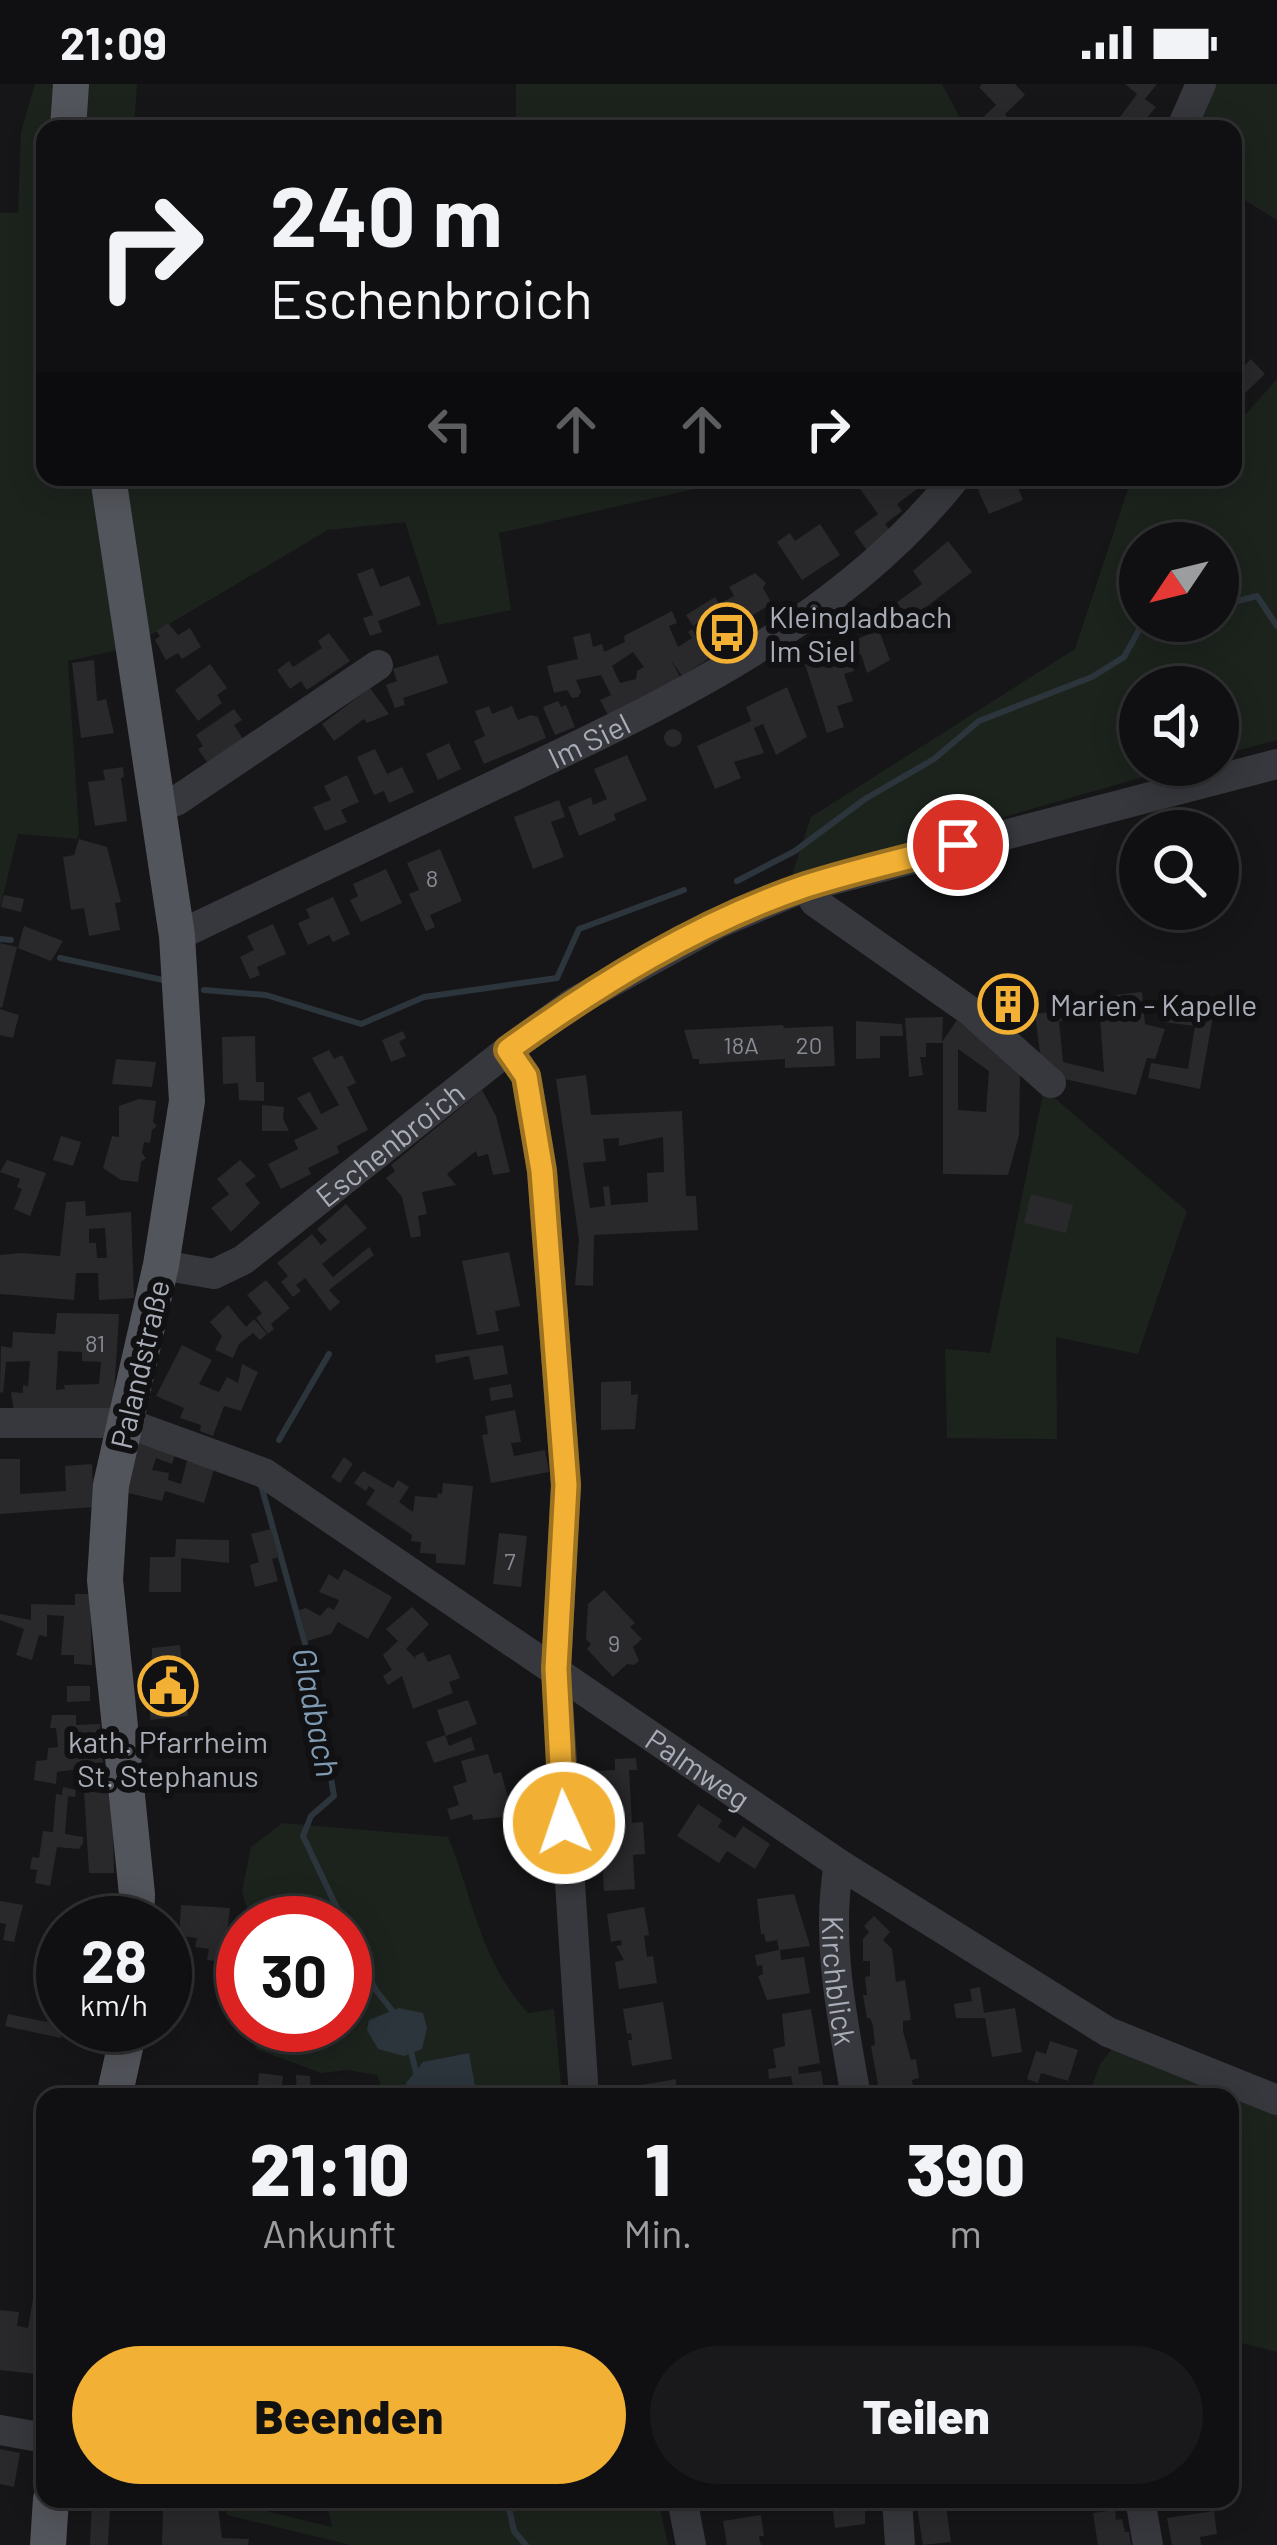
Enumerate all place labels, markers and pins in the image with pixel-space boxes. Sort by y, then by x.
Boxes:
place label: Kleingladbach Im Siel [769,598,952,668]
bus stop icon: Kleingladbach Im Siel [696,602,758,664]
pin [907,794,1009,896]
building icon: Marien - Kapelle [977,973,1039,1035]
place label: Marien - Kapelle [1050,986,1257,1022]
public building icon: kath. Pfarrheim St. Stephanus [137,1655,199,1717]
place label: kath. Pfarrheim St. Stephanus [68,1723,268,1793]

